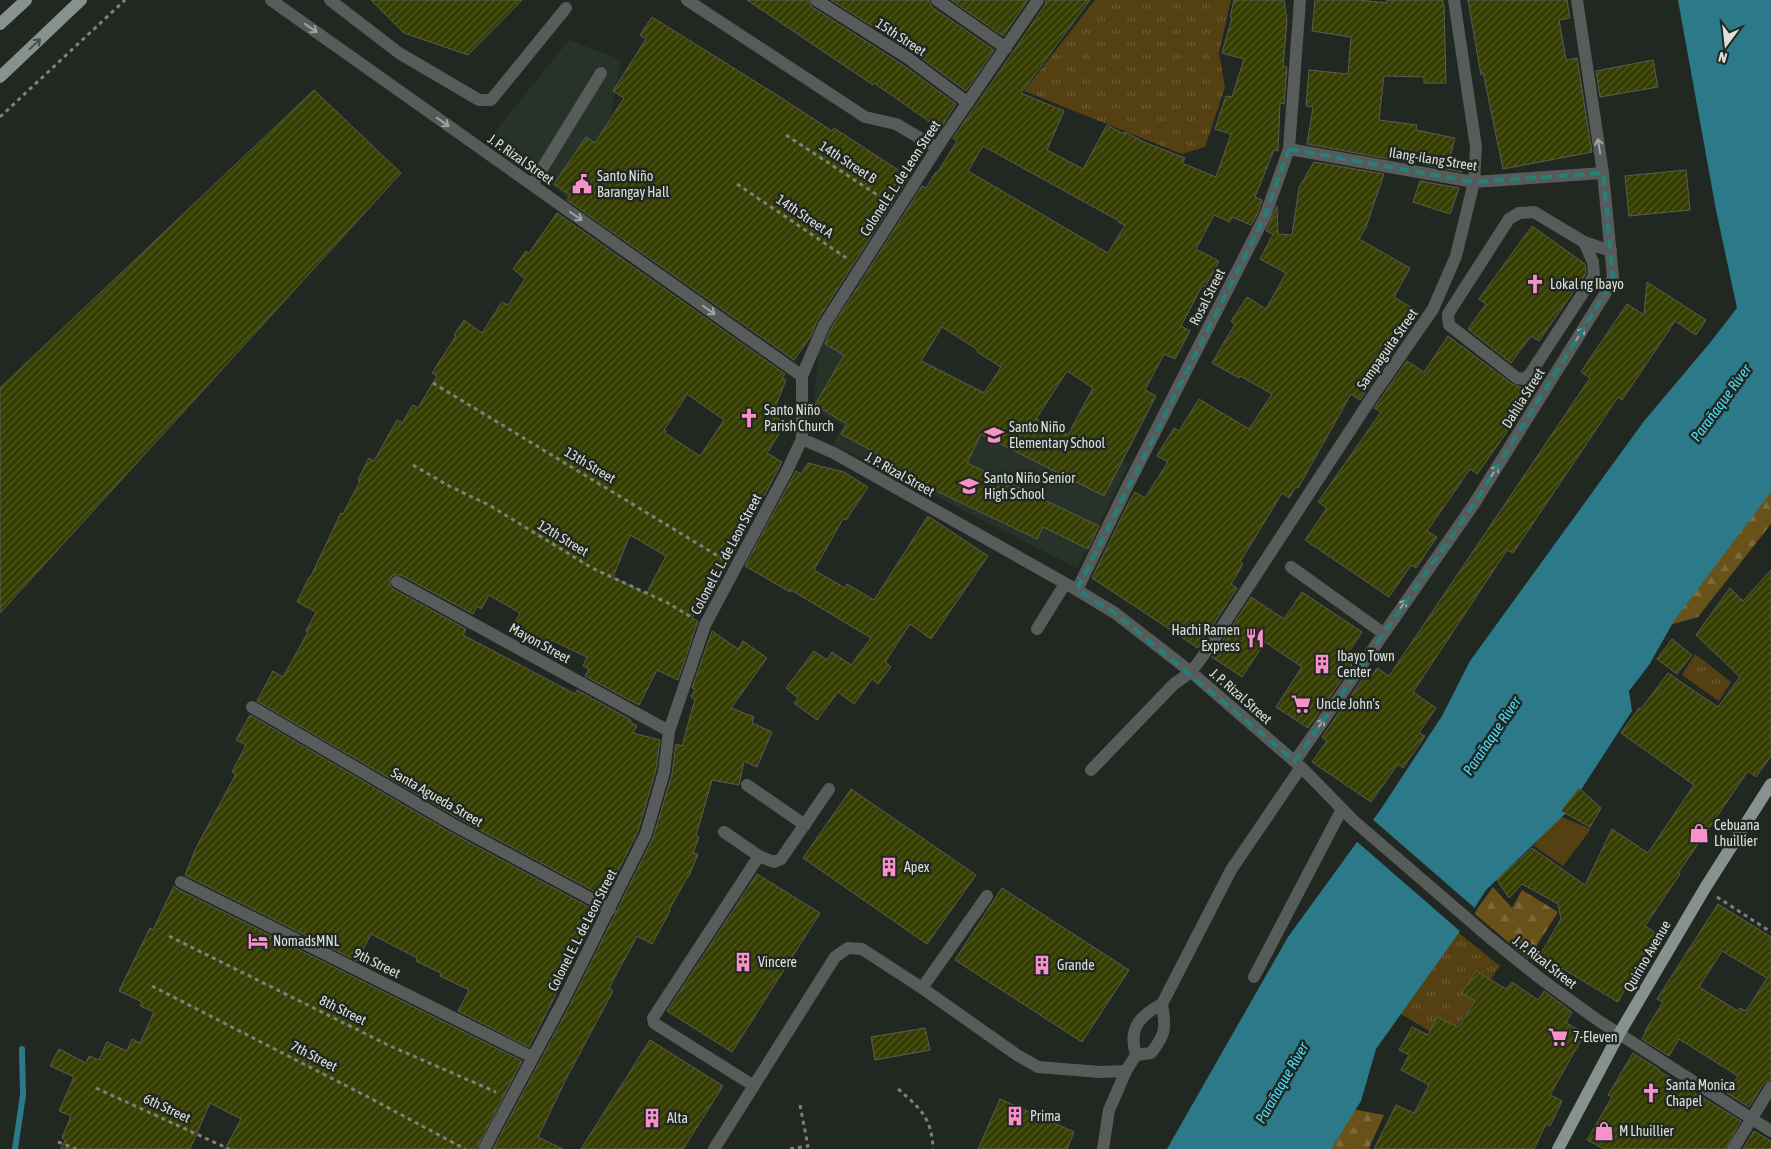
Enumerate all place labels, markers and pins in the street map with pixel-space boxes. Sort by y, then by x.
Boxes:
place label: Santo Niño Barangay Hall [597,168,670,200]
public building icon: Santo Niño Barangay Hall [571,173,593,195]
church icon: Lokal ng Ibayo [1524,273,1546,295]
place label: Lokal ng Ibayo [1550,276,1624,292]
place label: Santo Niño Parish Church [764,402,834,434]
church icon: Santo Niño Parish Church [738,407,760,429]
place label: Santo Niño Elementary School [1009,419,1105,451]
school or university icon: Santo Niño Elementary School [983,424,1005,446]
place label: Santo Niño Senior High School [984,470,1076,502]
school or university icon: Santo Niño Senior High School [958,475,980,497]
place label: Hachi Ramen Express [1172,622,1240,654]
restaurant icon: Hachi Ramen Express [1244,627,1266,649]
place label: Ibayo Town Center [1337,648,1395,680]
building icon: Ibayo Town Center [1311,653,1333,675]
supermarket icon: Uncle John's [1290,693,1312,715]
place label: Uncle John's [1316,696,1380,712]
place label: Cebuana Lhuillier [1714,817,1760,849]
shop icon: Cebuana Lhuillier [1688,822,1710,844]
building icon: Apex [878,856,900,878]
place label: Apex [904,859,930,875]
hotel icon: NomadsMNL [247,930,269,952]
place label: NomadsMNL [273,933,340,949]
building icon: Vincere [732,951,754,973]
place label: Vincere [758,954,797,970]
building icon: Grande [1031,954,1053,976]
place label: Grande [1057,957,1095,973]
supermarket icon: 7-Eleven [1547,1026,1569,1048]
place label: 7-Eleven [1573,1029,1618,1045]
place label: Santa Monica Chapel [1666,1077,1735,1109]
church icon: Santa Monica Chapel [1640,1082,1662,1104]
building icon: Prima [1004,1105,1026,1127]
building icon: Alta [641,1107,663,1129]
place label: Prima [1030,1108,1061,1124]
place label: Alta [667,1110,688,1126]
shop icon: M Lhuillier [1593,1120,1615,1142]
place label: M Lhuillier [1619,1123,1674,1139]

